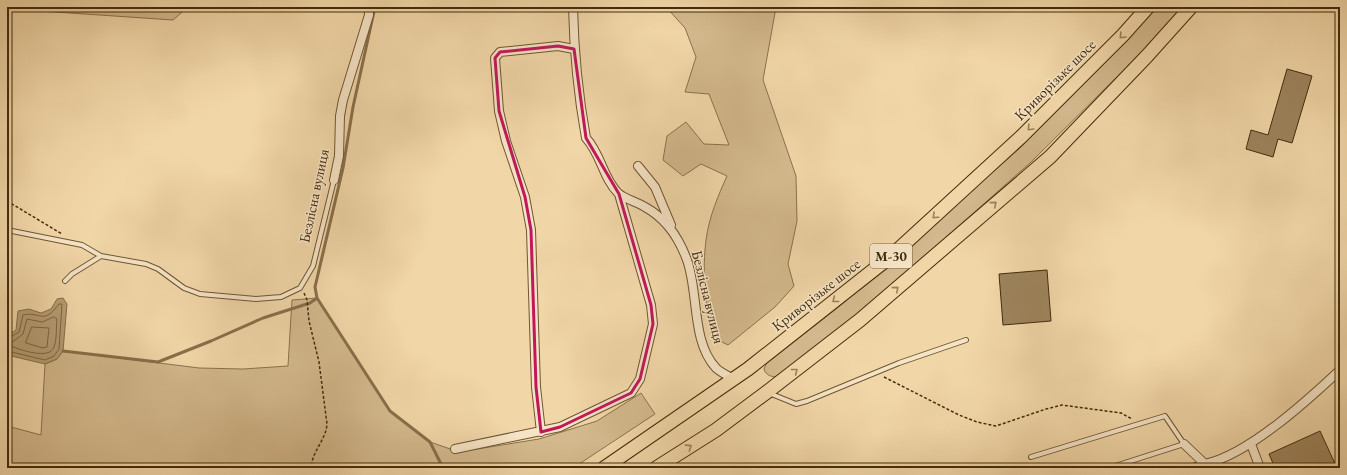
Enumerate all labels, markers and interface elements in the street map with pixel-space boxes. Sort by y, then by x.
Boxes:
one-way arrow [1119,31,1127,39]
street label: Криворізьке шосе [1010,35,1100,124]
one-way arrow [1027,123,1035,131]
street label: Безлісна вулиця [294,147,333,245]
one-way arrow [989,202,997,209]
one-way arrow [932,211,939,218]
road number: М-30 [870,244,912,268]
street label: Безлісна вулиця [688,248,729,346]
street label: Криворізьке шосе [767,254,864,335]
one-way arrow [891,287,898,294]
one-way arrow [833,295,840,302]
one-way arrow [790,369,797,376]
one-way arrow [685,444,692,452]

